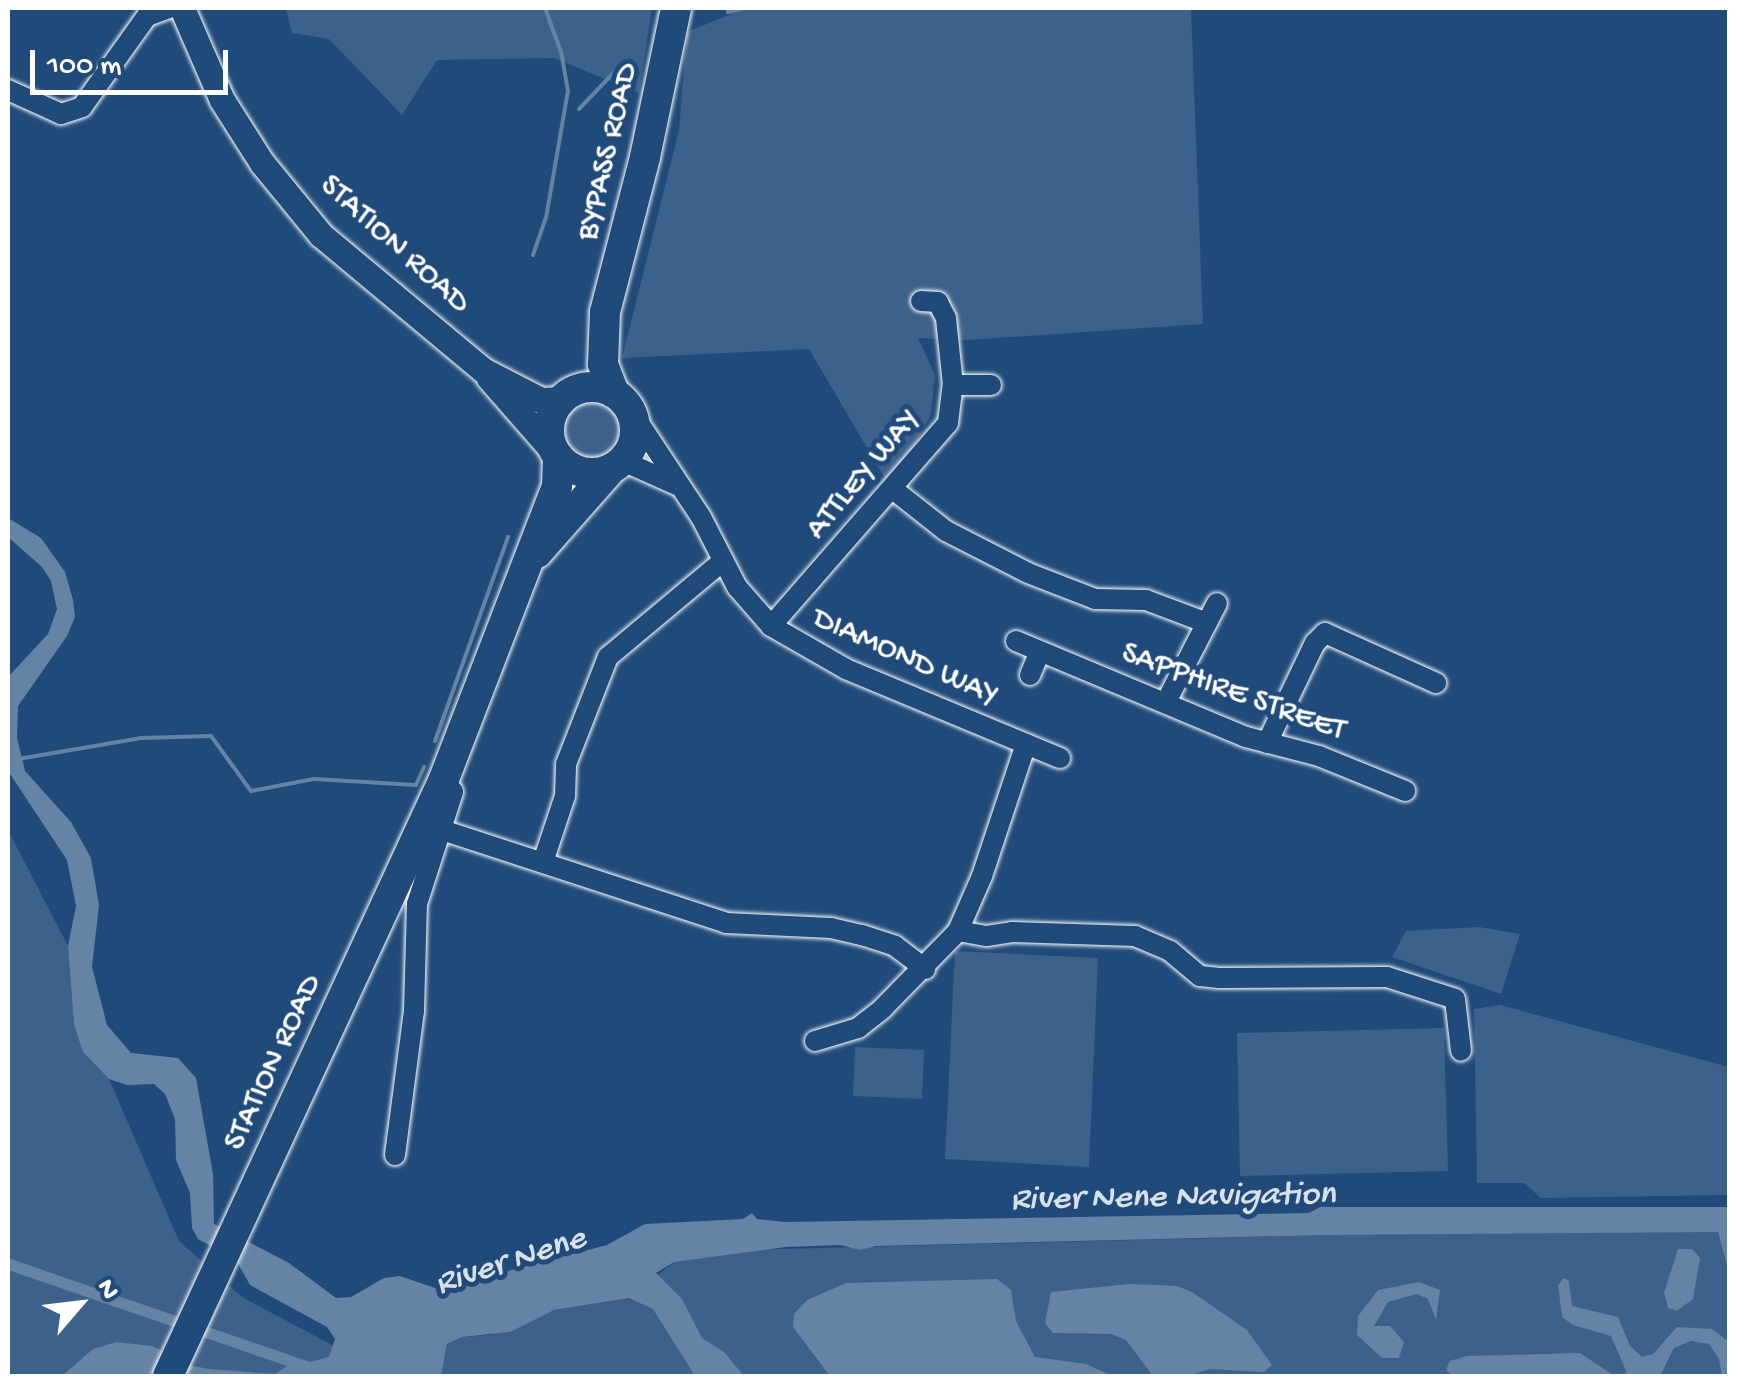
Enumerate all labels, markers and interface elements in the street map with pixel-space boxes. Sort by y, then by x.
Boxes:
scale bar [35,30,232,92]
text: 100 m [47,50,122,85]
street label: BYPASS ROAD [570,60,648,244]
street label: STATION ROAD [311,167,477,323]
street label: ATTLEY WAY [798,402,930,548]
street label: DIAMOND WAY [806,600,1004,716]
street label: SAPPHIRE STREET [1116,635,1350,751]
street label: STATION ROAD [217,969,331,1157]
water label: River Nene Navigation [1010,1175,1336,1223]
water label: River Nene [430,1219,592,1307]
north arrow [30,1254,130,1354]
text: N [88,1274,126,1305]

